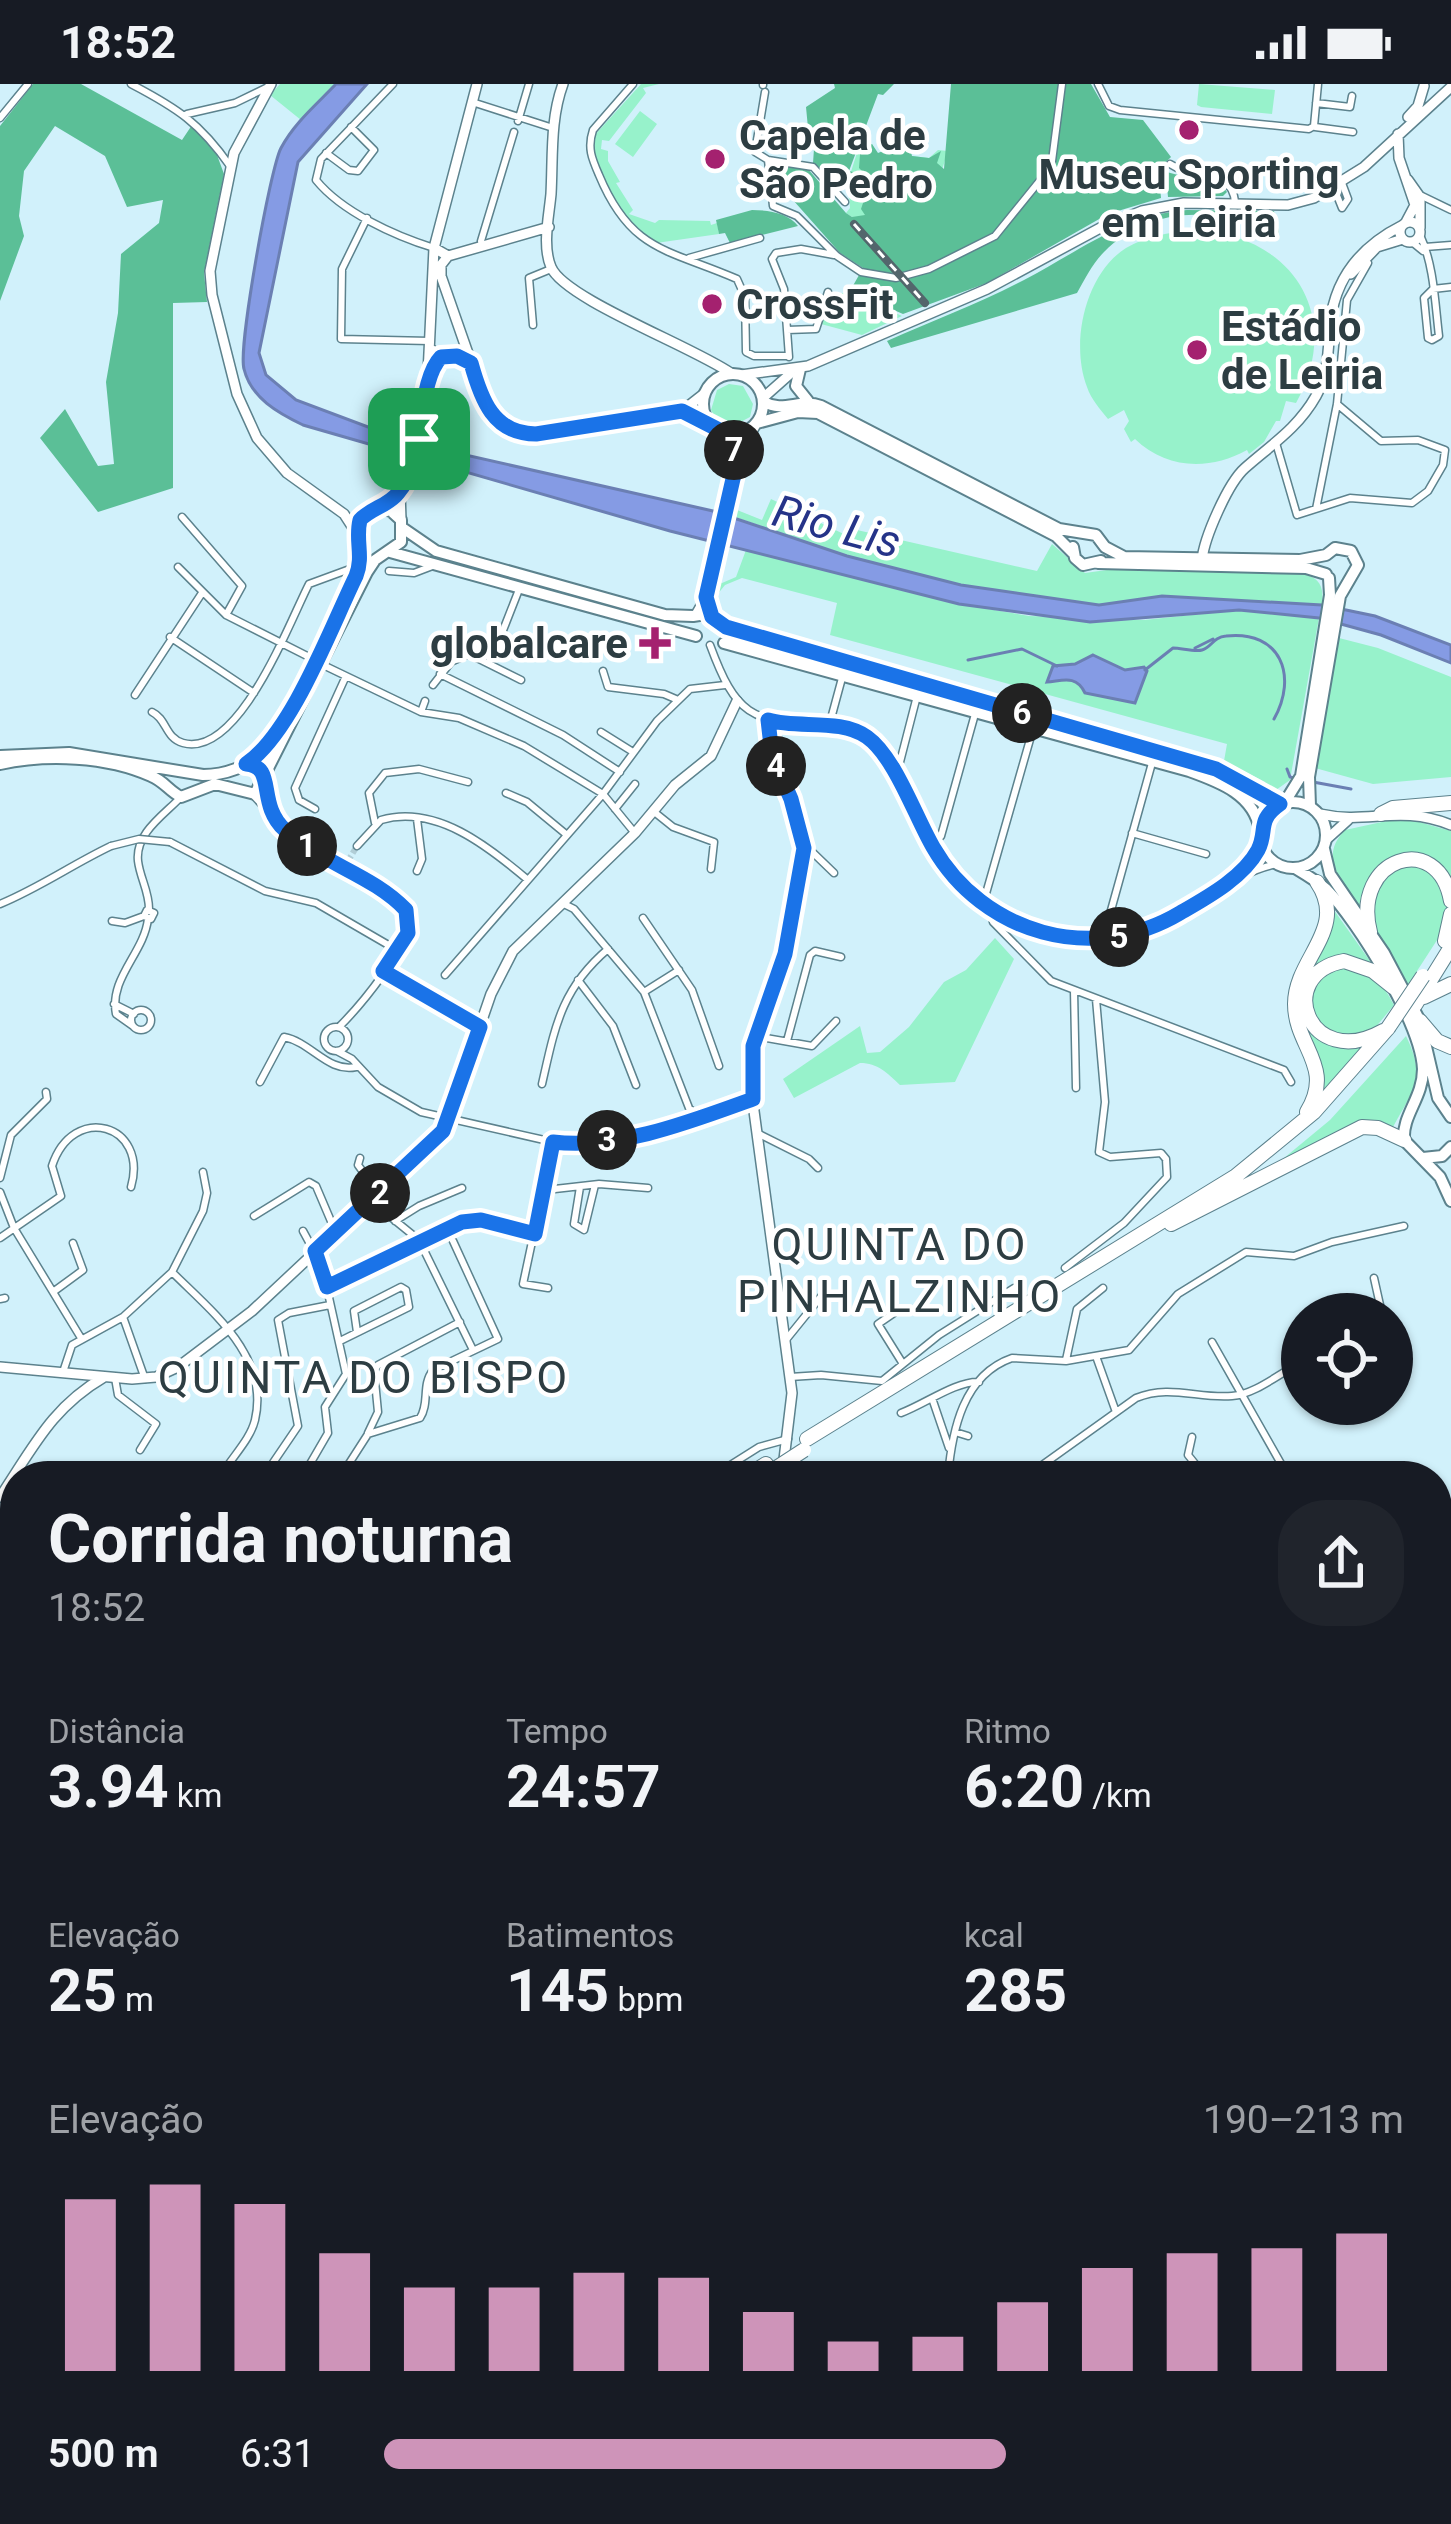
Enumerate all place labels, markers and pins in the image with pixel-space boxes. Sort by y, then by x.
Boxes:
place label: Capela de São Pedro [739,111,933,208]
marker: Museu Sporting em Leiria [1176,117,1202,143]
marker: Capela de São Pedro [702,146,728,172]
place label: Museu Sporting em Leiria [1039,150,1339,247]
place label: CrossFit [736,280,893,329]
marker: CrossFit [699,291,725,317]
place label: Estádio de Leiria [1221,302,1383,399]
marker: Estádio de Leiria [1184,337,1210,363]
pin [368,388,470,490]
pin: 7 [704,420,764,480]
place label: globalcare [430,619,628,668]
marker: globalcare [639,627,671,659]
pin: 6 [992,683,1052,743]
pin: 4 [746,736,806,796]
pin: 1 [277,816,337,876]
pin: 5 [1089,907,1149,967]
pin: 3 [577,1110,637,1170]
pin: 2 [350,1163,410,1223]

